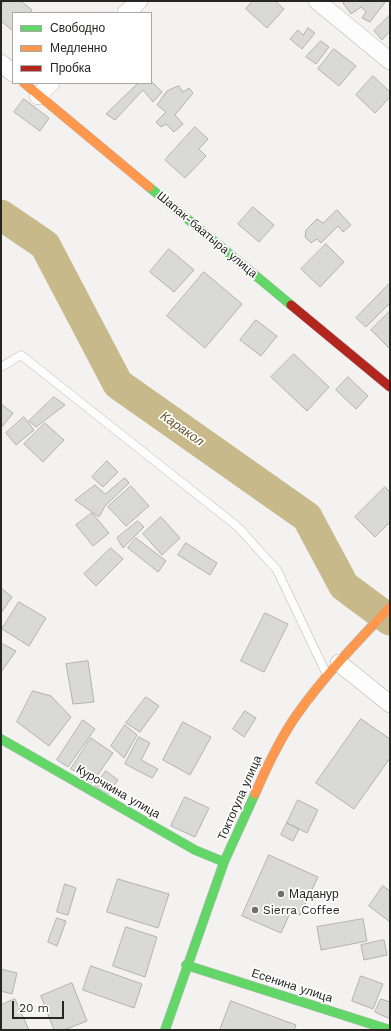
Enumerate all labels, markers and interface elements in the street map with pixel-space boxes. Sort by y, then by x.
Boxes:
legend [12,12,152,84]
text: Свободно [50,21,105,35]
text: Медленно [50,41,107,55]
text: Пробка [50,61,91,75]
street label: Шапак-баатыра улица [154,189,260,281]
water label: Каракол [157,408,207,450]
street label: Токтогула улица [215,753,265,843]
street label: Курочкина улица [73,762,163,822]
place label: Маданур [289,887,339,901]
marker: Маданур [276,889,286,899]
place label: Sierra Coffee [263,903,340,917]
marker: Sierra Coffee [250,905,260,915]
street label: Есенина улица [250,966,334,1006]
scale bar [14,993,66,1019]
text: 20 m [19,1001,49,1015]

